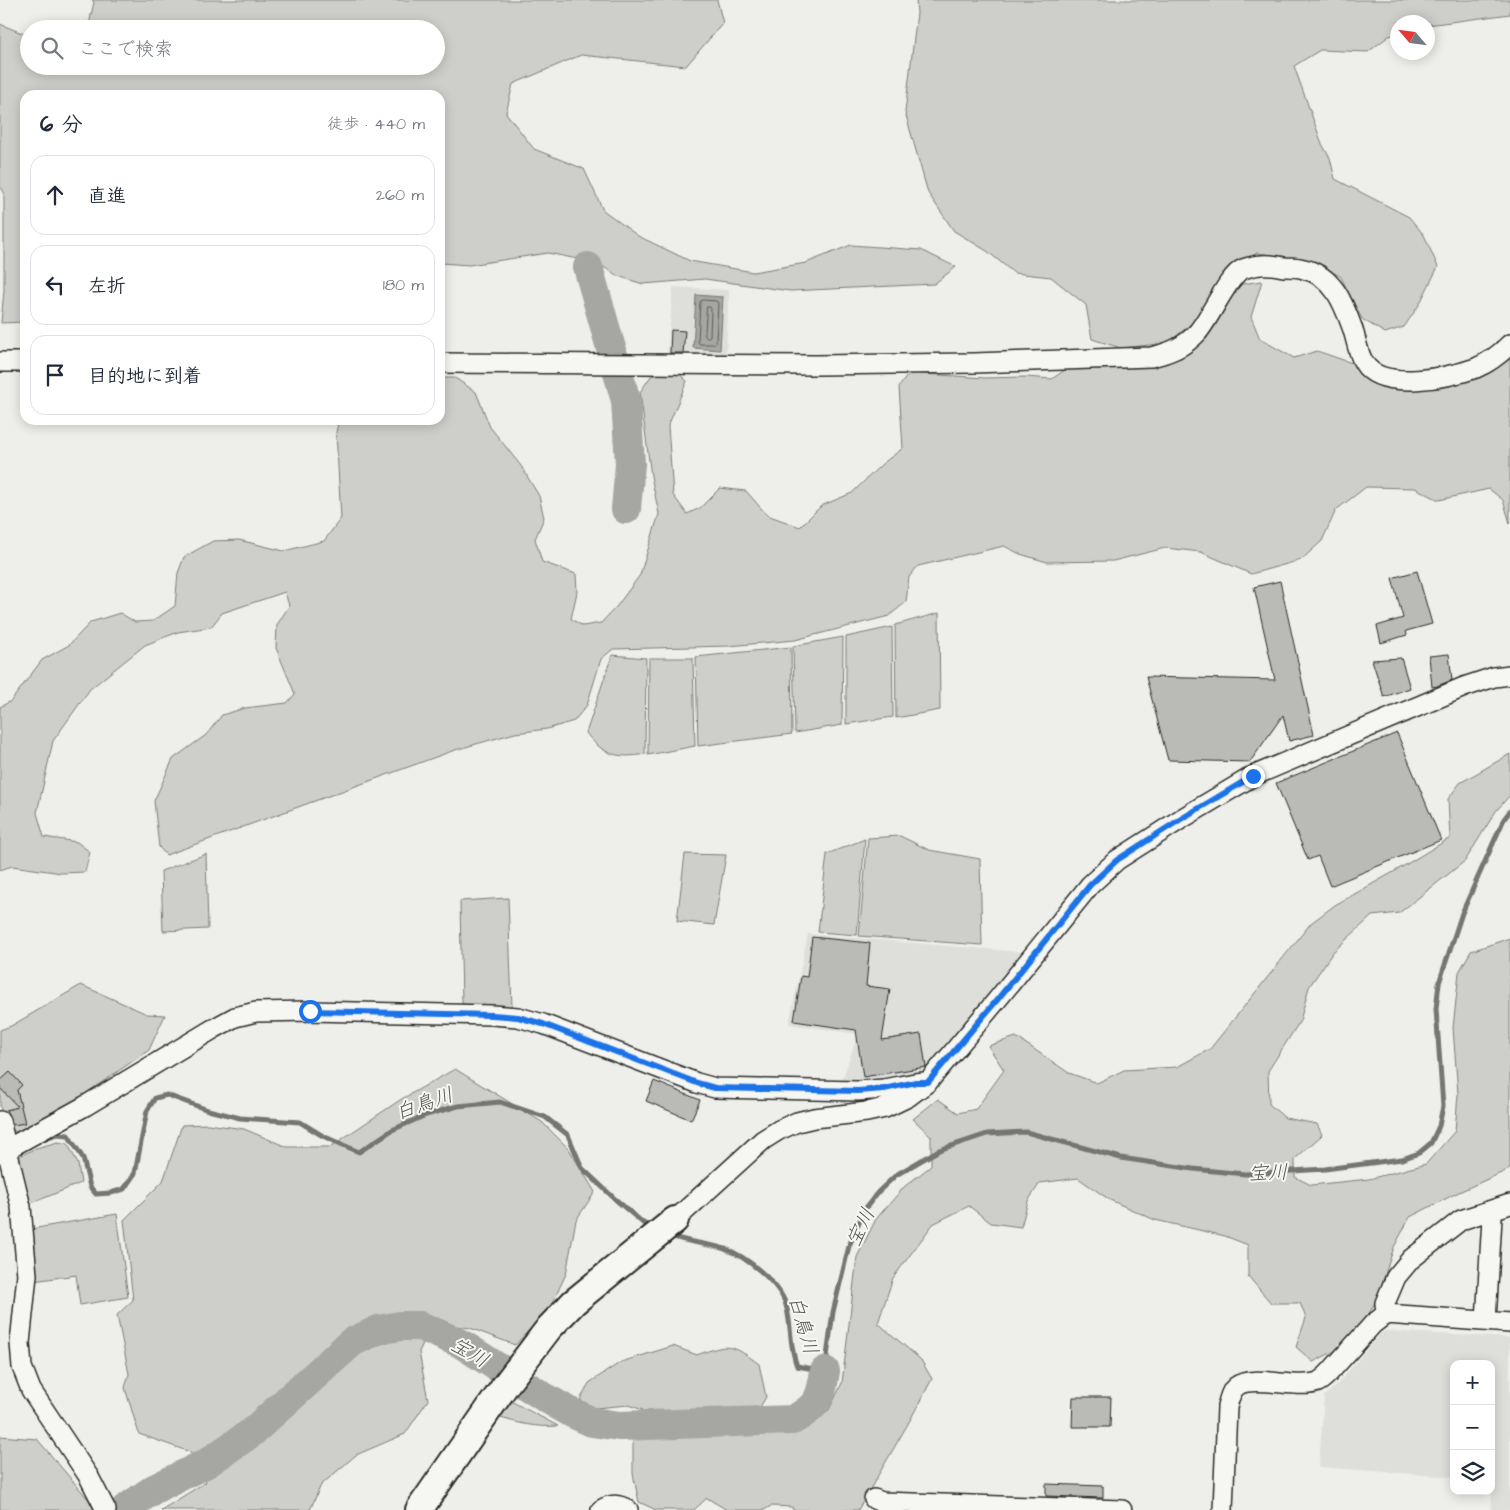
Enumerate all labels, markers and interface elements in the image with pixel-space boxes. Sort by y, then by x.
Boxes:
north arrow [1390,15,1435,60]
search box [20,20,445,75]
icon: search [38,34,66,62]
text: ここで検索 [78,36,173,63]
text: 6 分 [40,110,83,139]
text: 徒歩 · 440 m [327,113,425,135]
icon: ahead [41,181,69,209]
text: 直進 [88,183,126,210]
text: 260 m [376,184,424,206]
icon: left [41,271,69,299]
text: 左折 [88,273,126,300]
text: 180 m [383,274,424,296]
icon: arrive [41,361,69,389]
text: 目的地に到着 [88,363,202,390]
route end [1242,765,1265,788]
route start [299,1000,322,1023]
water label: 白鳥川 [391,1081,457,1127]
water label: 宝川 [1248,1158,1289,1188]
water label: 宝川 [840,1203,882,1252]
water label: 白鳥川 [781,1293,825,1358]
water label: 宝川 [445,1331,494,1375]
map controls [1450,1360,1495,1495]
button: + [1450,1360,1495,1405]
button: − [1450,1405,1495,1450]
button: layers [1450,1450,1495,1495]

